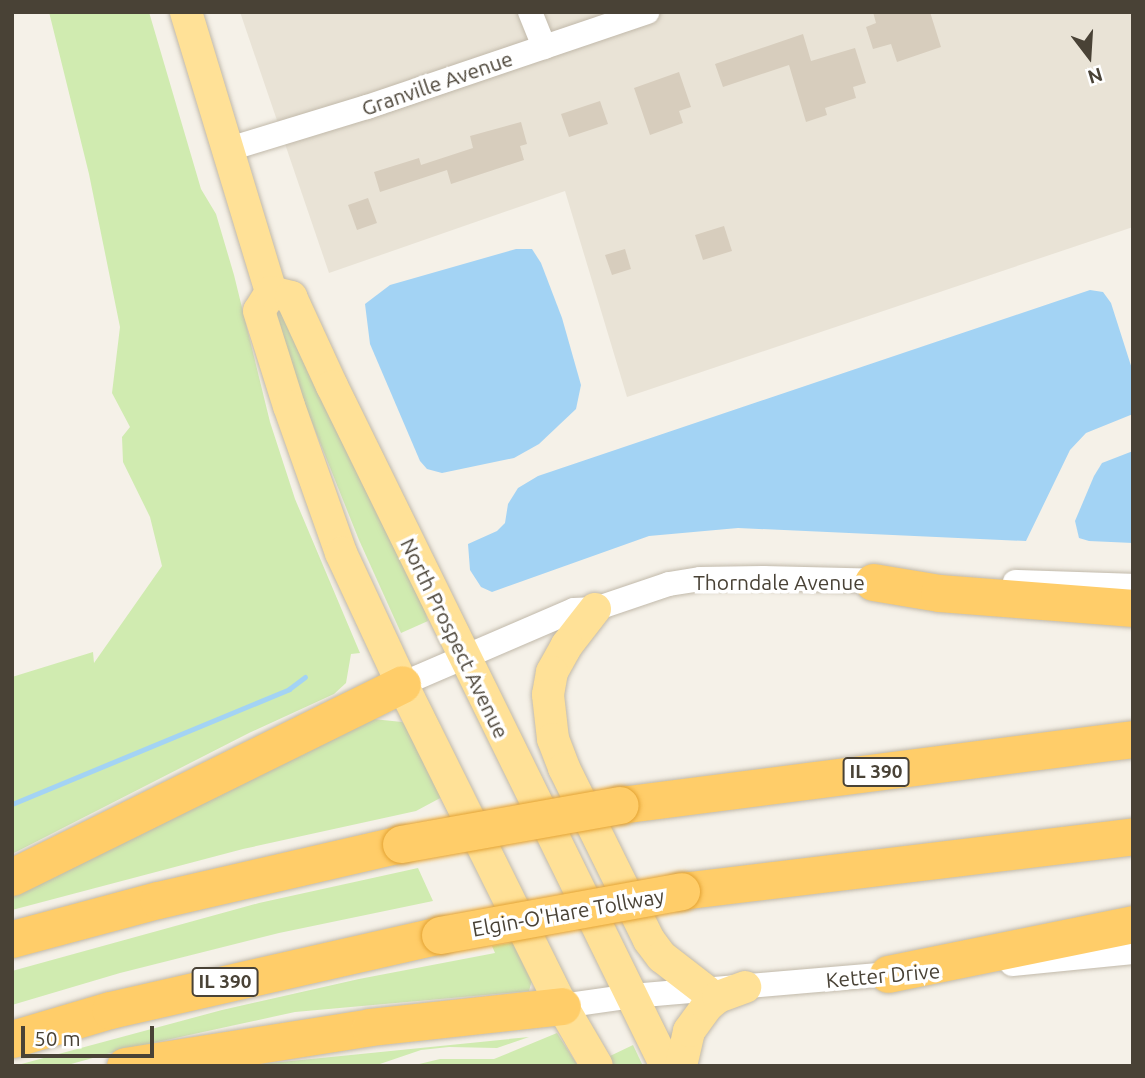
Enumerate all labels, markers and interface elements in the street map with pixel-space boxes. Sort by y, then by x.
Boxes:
north arrow [1054,21,1124,91]
street label: Granville Avenue [358,45,516,121]
text: N [1085,63,1105,89]
street label: North Prospect Avenue [396,534,514,742]
street label: Thorndale Avenue [693,569,865,595]
road number: IL 390 [841,757,911,788]
street label: Elgin-O'Hare Tollway [470,883,666,941]
street label: Ketter Drive [825,957,941,993]
road number: IL 390 [190,966,260,998]
scale bar [24,1012,158,1056]
text: 50 m [34,1026,81,1050]

